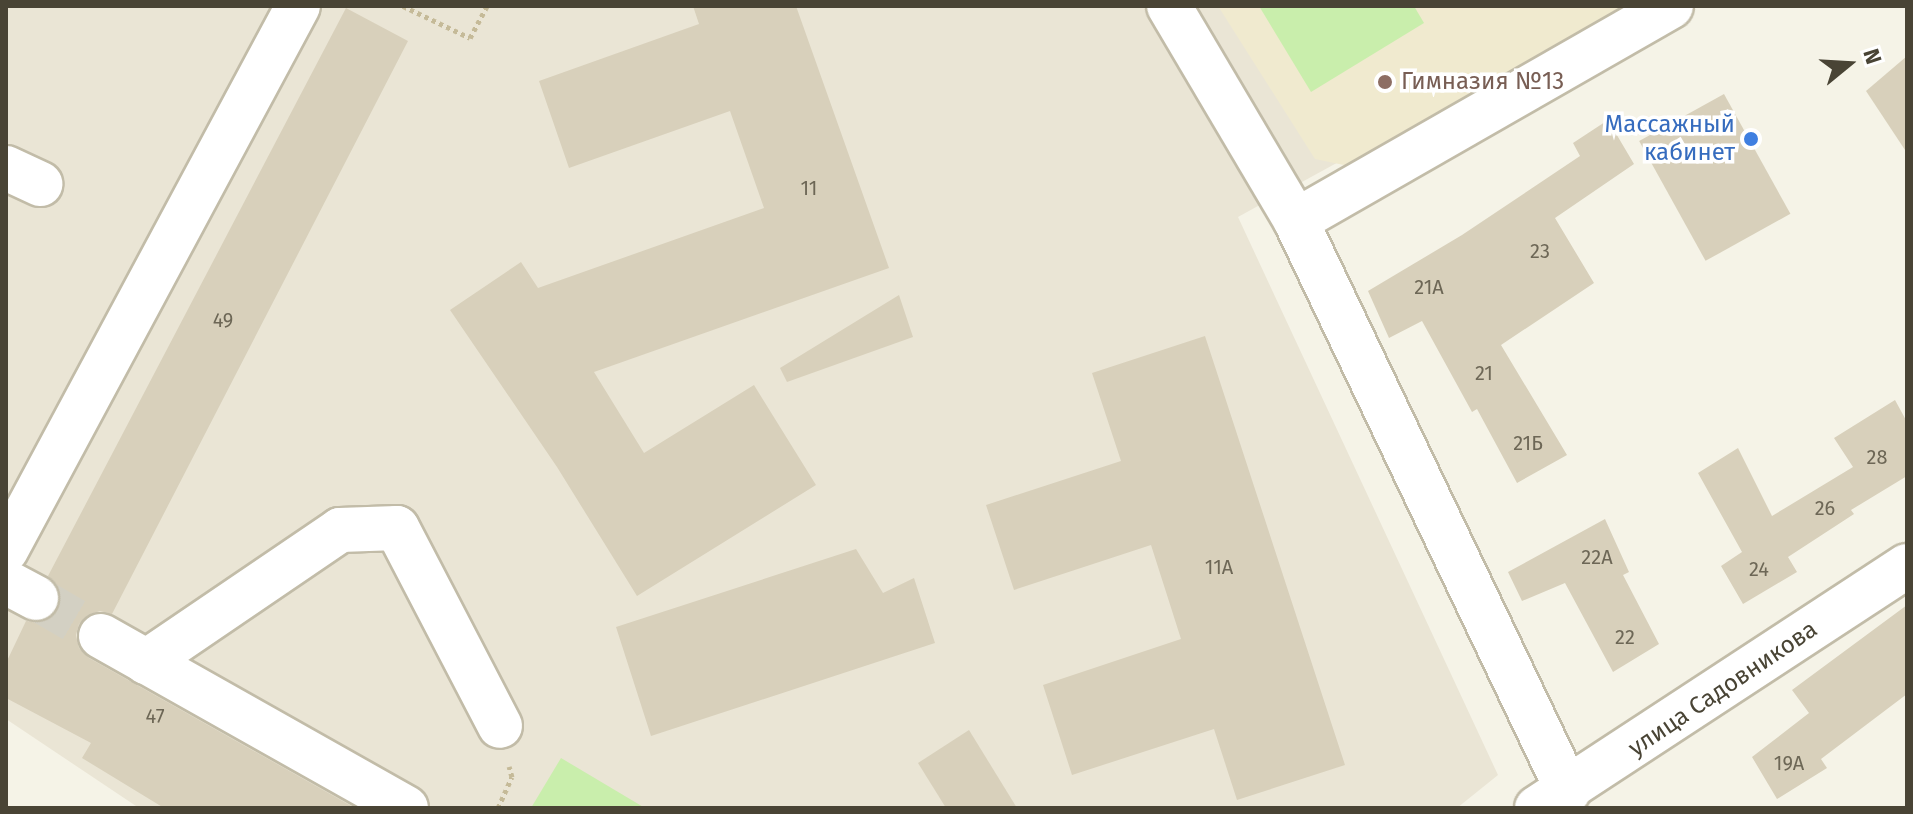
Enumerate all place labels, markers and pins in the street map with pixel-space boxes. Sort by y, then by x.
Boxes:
place label: Гимназия №13 [1401,68,1564,96]
marker: Гимназия №13 [1376,73,1394,91]
place label: Массажный кабинет [1604,111,1735,167]
marker: Массажный кабинет [1742,130,1760,148]

